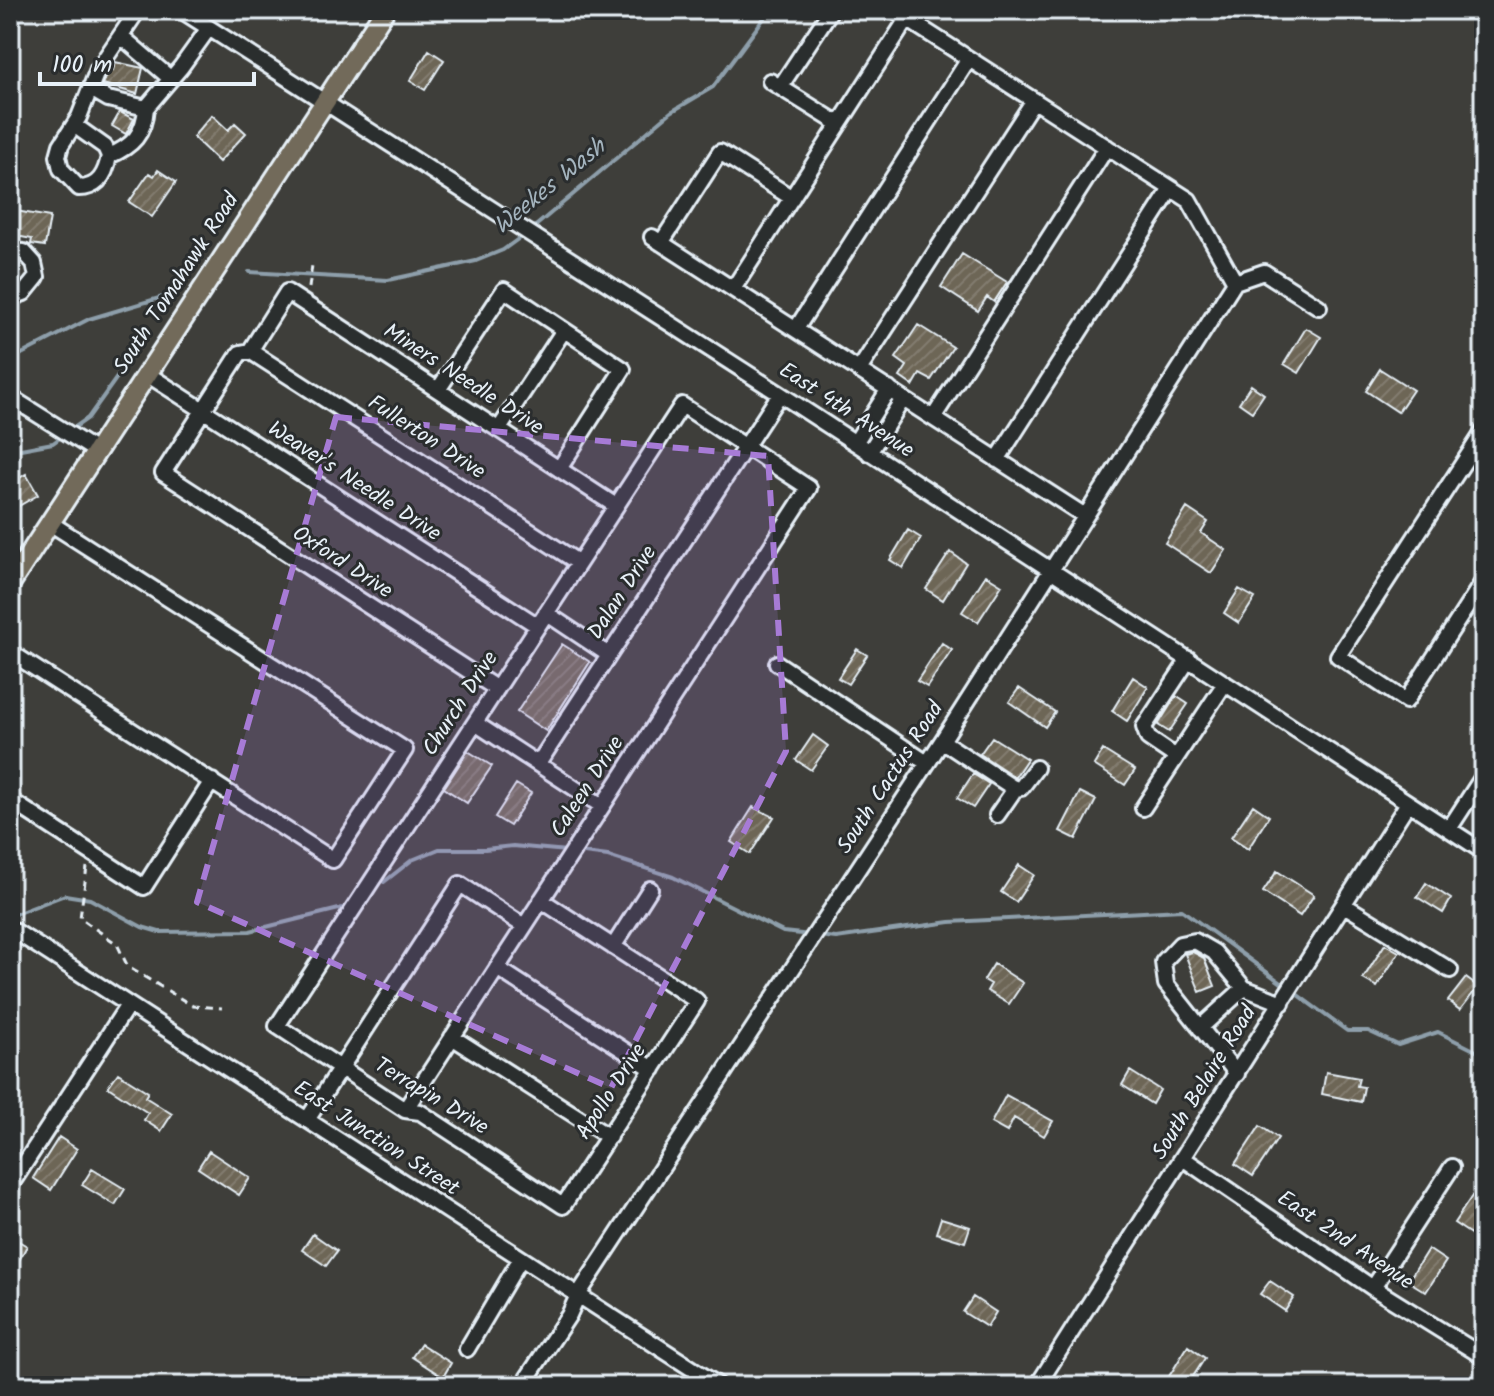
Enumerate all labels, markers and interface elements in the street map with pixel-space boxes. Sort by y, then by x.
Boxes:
scale bar [40,36,254,86]
text: 100 m [52,46,112,85]
water label: Weekes Wash [485,128,617,245]
street label: South Tomahawk Road [105,185,250,382]
street label: Miners Needle Drive [376,315,550,445]
street label: East 4th Avenue [771,354,921,468]
street label: Fullerton Drive [360,387,492,489]
street label: Weaver's Needle Drive [260,413,448,551]
street label: Oxford Drive [285,517,399,609]
street label: Dalan Drive [579,539,667,647]
street label: Church Drive [414,644,508,763]
street label: South Cactus Road [828,694,954,861]
street label: Caleen Drive [542,729,634,845]
street label: South Belaire Road [1143,998,1267,1167]
street label: Apollo Drive [568,1037,656,1147]
street label: Terrapin Drive [367,1049,495,1145]
street label: East Junction Street [286,1072,467,1206]
street label: East 2nd Avenue [1269,1182,1421,1300]

